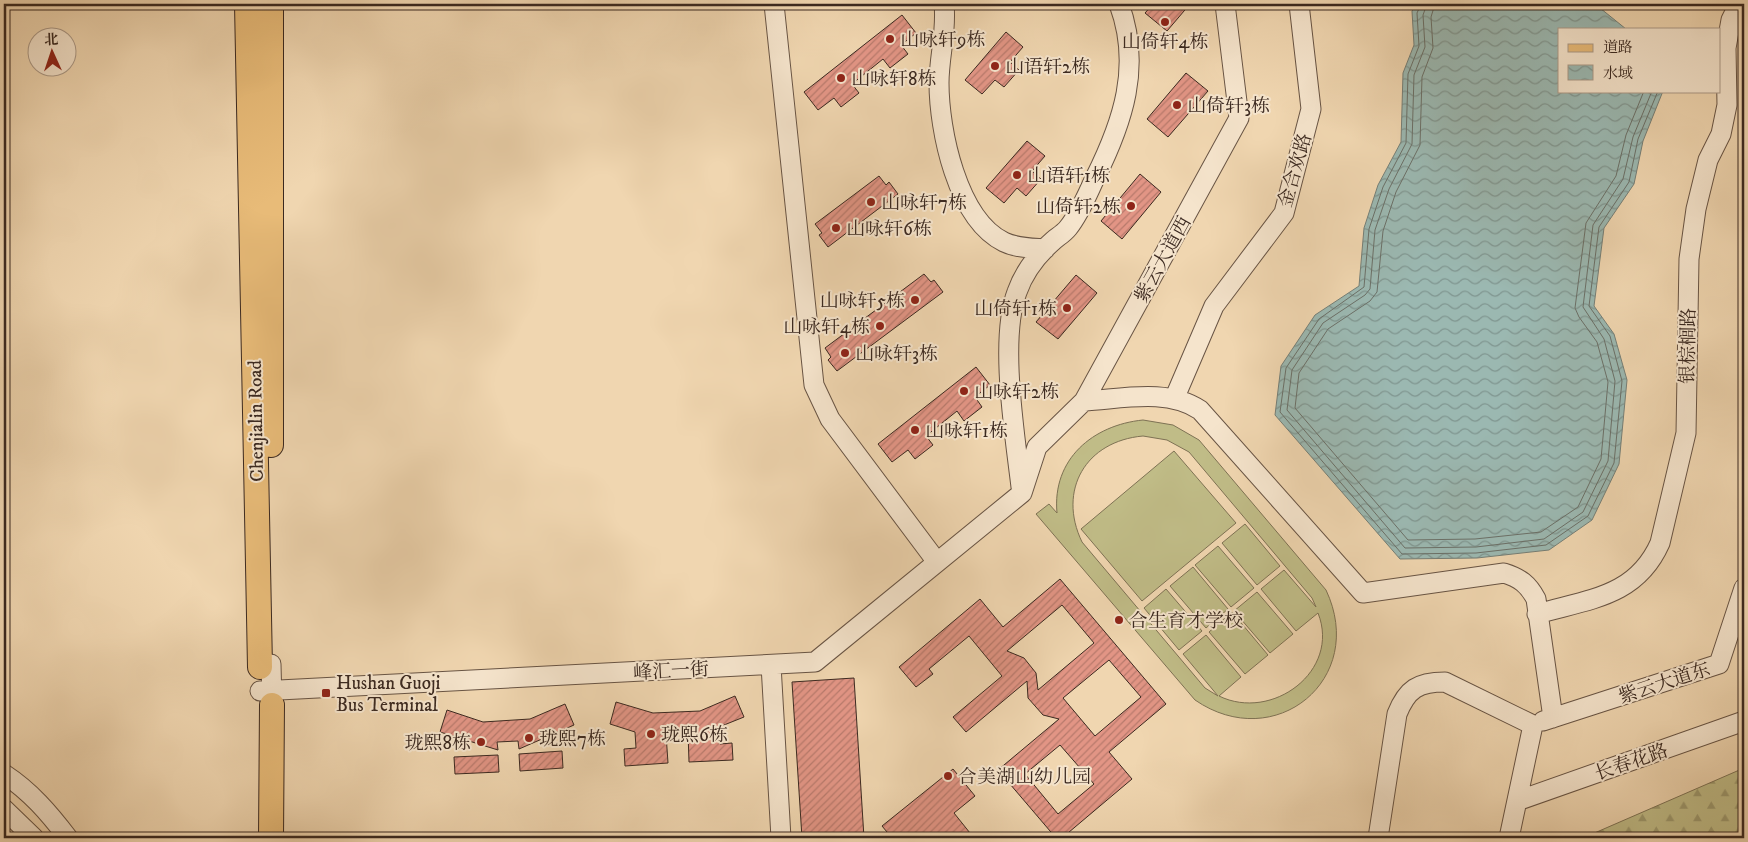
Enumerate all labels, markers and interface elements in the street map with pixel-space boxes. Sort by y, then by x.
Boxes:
marker: 山倚轩4栋 [1159,16,1171,28]
north arrow [28,28,78,78]
legend [1558,28,1720,92]
place label: 山咏轩9栋 [900,29,985,52]
text: 北 [44,31,59,49]
place label: 山倚轩4栋 [1122,31,1208,54]
marker: 山咏轩9栋 [884,33,896,45]
text: 道路 [1603,38,1633,57]
place label: 山语轩2栋 [1005,56,1090,79]
marker: 山语轩2栋 [989,60,1001,72]
text: 水域 [1603,64,1633,83]
place label: 山咏轩8栋 [851,68,937,91]
marker: 山咏轩8栋 [835,72,847,84]
place label: 山倚轩3栋 [1187,95,1270,118]
marker: 山倚轩3栋 [1171,99,1183,111]
street label: 金合欢路 [1274,131,1317,210]
place label: 山语轩1栋 [1027,165,1110,188]
marker: 山语轩1栋 [1011,169,1023,181]
place label: 山咏轩7栋 [881,192,967,215]
marker: 山咏轩7栋 [865,196,877,208]
place label: 山倚轩2栋 [1036,196,1121,219]
marker: 山倚轩2栋 [1125,200,1137,212]
street label: 紫云大道西 [1130,213,1196,307]
place label: 山咏轩6栋 [846,218,932,241]
marker: 山咏轩6栋 [830,222,842,234]
place label: 山咏轩5栋 [820,290,905,313]
marker: 山咏轩5栋 [909,294,921,306]
place label: 山倚轩1栋 [974,298,1057,321]
marker: 山倚轩1栋 [1061,302,1073,314]
street label: 银棕榈路 [1676,308,1701,384]
place label: 山咏轩4栋 [783,316,870,339]
marker: 山咏轩4栋 [874,320,886,332]
place label: 山咏轩3栋 [855,343,938,366]
marker: 山咏轩3栋 [839,347,851,359]
street label: Chenjialin Road [244,359,269,482]
place label: 山咏轩2栋 [974,381,1059,404]
marker: 山咏轩2栋 [958,385,970,397]
place label: 山咏轩1栋 [925,420,1008,443]
marker: 山咏轩1栋 [909,424,921,436]
place label: 合生育才学校 [1129,610,1243,633]
marker: 合生育才学校 [1113,614,1125,626]
street label: 峰汇一街 [633,658,710,685]
street label: 紫云大道东 [1616,658,1713,709]
place label: Hushan Guoji Bus Terminal [336,672,440,717]
marker: Hushan Guoji Bus Terminal [320,687,332,699]
place label: 珑熙6栋 [661,724,728,747]
place label: 珑熙7栋 [539,728,606,751]
marker: 珑熙6栋 [645,728,657,740]
place label: 珑熙8栋 [404,732,471,755]
marker: 珑熙7栋 [523,732,535,744]
marker: 珑熙8栋 [475,736,487,748]
street label: 长春花路 [1592,739,1671,786]
place label: 合美湖山幼儿园 [958,766,1091,789]
marker: 合美湖山幼儿园 [942,770,954,782]

